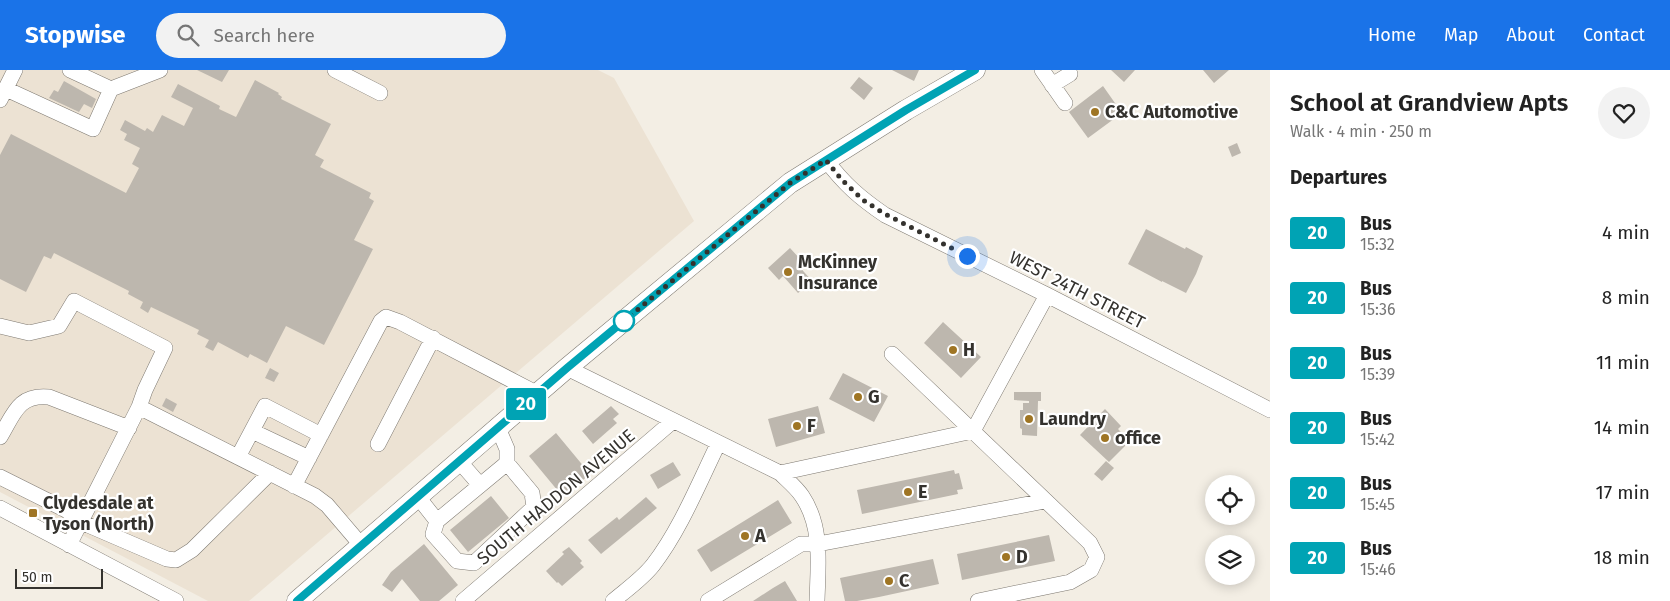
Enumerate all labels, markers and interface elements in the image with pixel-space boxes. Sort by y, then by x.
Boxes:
search box [156,13,506,58]
text: Stopwise [25,21,126,49]
icon: search [174,21,202,49]
text: Search here [214,24,315,47]
text: Home [1368,24,1416,46]
text: Map [1444,24,1478,46]
text: About [1506,24,1555,46]
text: Contact [1583,24,1645,46]
button: heart [1598,87,1650,139]
text: School at Grandview Apts [1290,89,1568,117]
place label: C&C Automotive [1105,101,1238,123]
marker: C&C Automotive [1089,106,1101,118]
text: Walk · 4 min · 250 m [1290,122,1432,141]
text: Departures [1290,166,1387,189]
text: Bus [1360,212,1392,235]
text: 4 min [1602,221,1650,244]
text: 20 [1308,222,1327,244]
text: 15:32 [1360,235,1395,254]
your location [955,244,980,269]
street label: WEST 24TH STREET [1005,246,1149,334]
place label: McKinney Insurance [798,251,878,294]
marker: McKinney Insurance [782,266,794,278]
text: Bus [1360,277,1392,300]
text: 8 min [1602,286,1650,309]
text: 20 [1308,287,1327,309]
text: 15:36 [1360,300,1395,319]
unlabelled marker [613,310,635,332]
place label: H [963,339,975,361]
text: Bus [1360,342,1392,365]
marker: H [947,344,959,356]
text: 11 min [1596,351,1650,374]
text: 20 [1308,352,1327,374]
text: 15:39 [1360,365,1395,384]
place label: G [868,386,880,408]
line badge: 20 [504,388,548,420]
marker: G [852,391,864,403]
text: 20 [516,393,536,415]
text: Bus [1360,407,1392,430]
place label: Laundry [1039,408,1107,430]
marker: Laundry [1023,413,1035,425]
place label: F [807,415,816,437]
text: 14 min [1594,416,1650,439]
text: 20 [1308,417,1327,439]
marker: F [791,420,803,432]
street label: SOUTH HADDON AVENUE [473,425,639,569]
place label: office [1115,427,1161,449]
text: 15:42 [1360,430,1395,449]
marker: office [1099,432,1111,444]
text: Bus [1360,472,1392,495]
map controls [1205,475,1255,585]
button: locate [1205,475,1255,525]
place label: E [918,481,927,503]
text: 17 min [1596,481,1650,504]
text: 20 [1308,482,1327,504]
marker: E [902,486,914,498]
place label: Clydesdale at Tyson (North) [43,492,155,535]
text: 15:45 [1360,495,1395,514]
marker: Clydesdale at Tyson (North) [27,507,39,519]
place label: A [754,525,766,547]
marker: A [739,530,751,542]
button: layers [1205,535,1255,585]
text: Bus [1360,537,1392,560]
place label: D [1016,546,1028,568]
text: 18 min [1593,546,1650,569]
text: 20 [1308,547,1327,569]
marker: D [1000,551,1012,563]
text: 15:46 [1360,560,1396,579]
scale bar [15,566,102,589]
text: 50 m [22,569,53,586]
place label: C [899,570,910,592]
marker: C [883,575,895,587]

